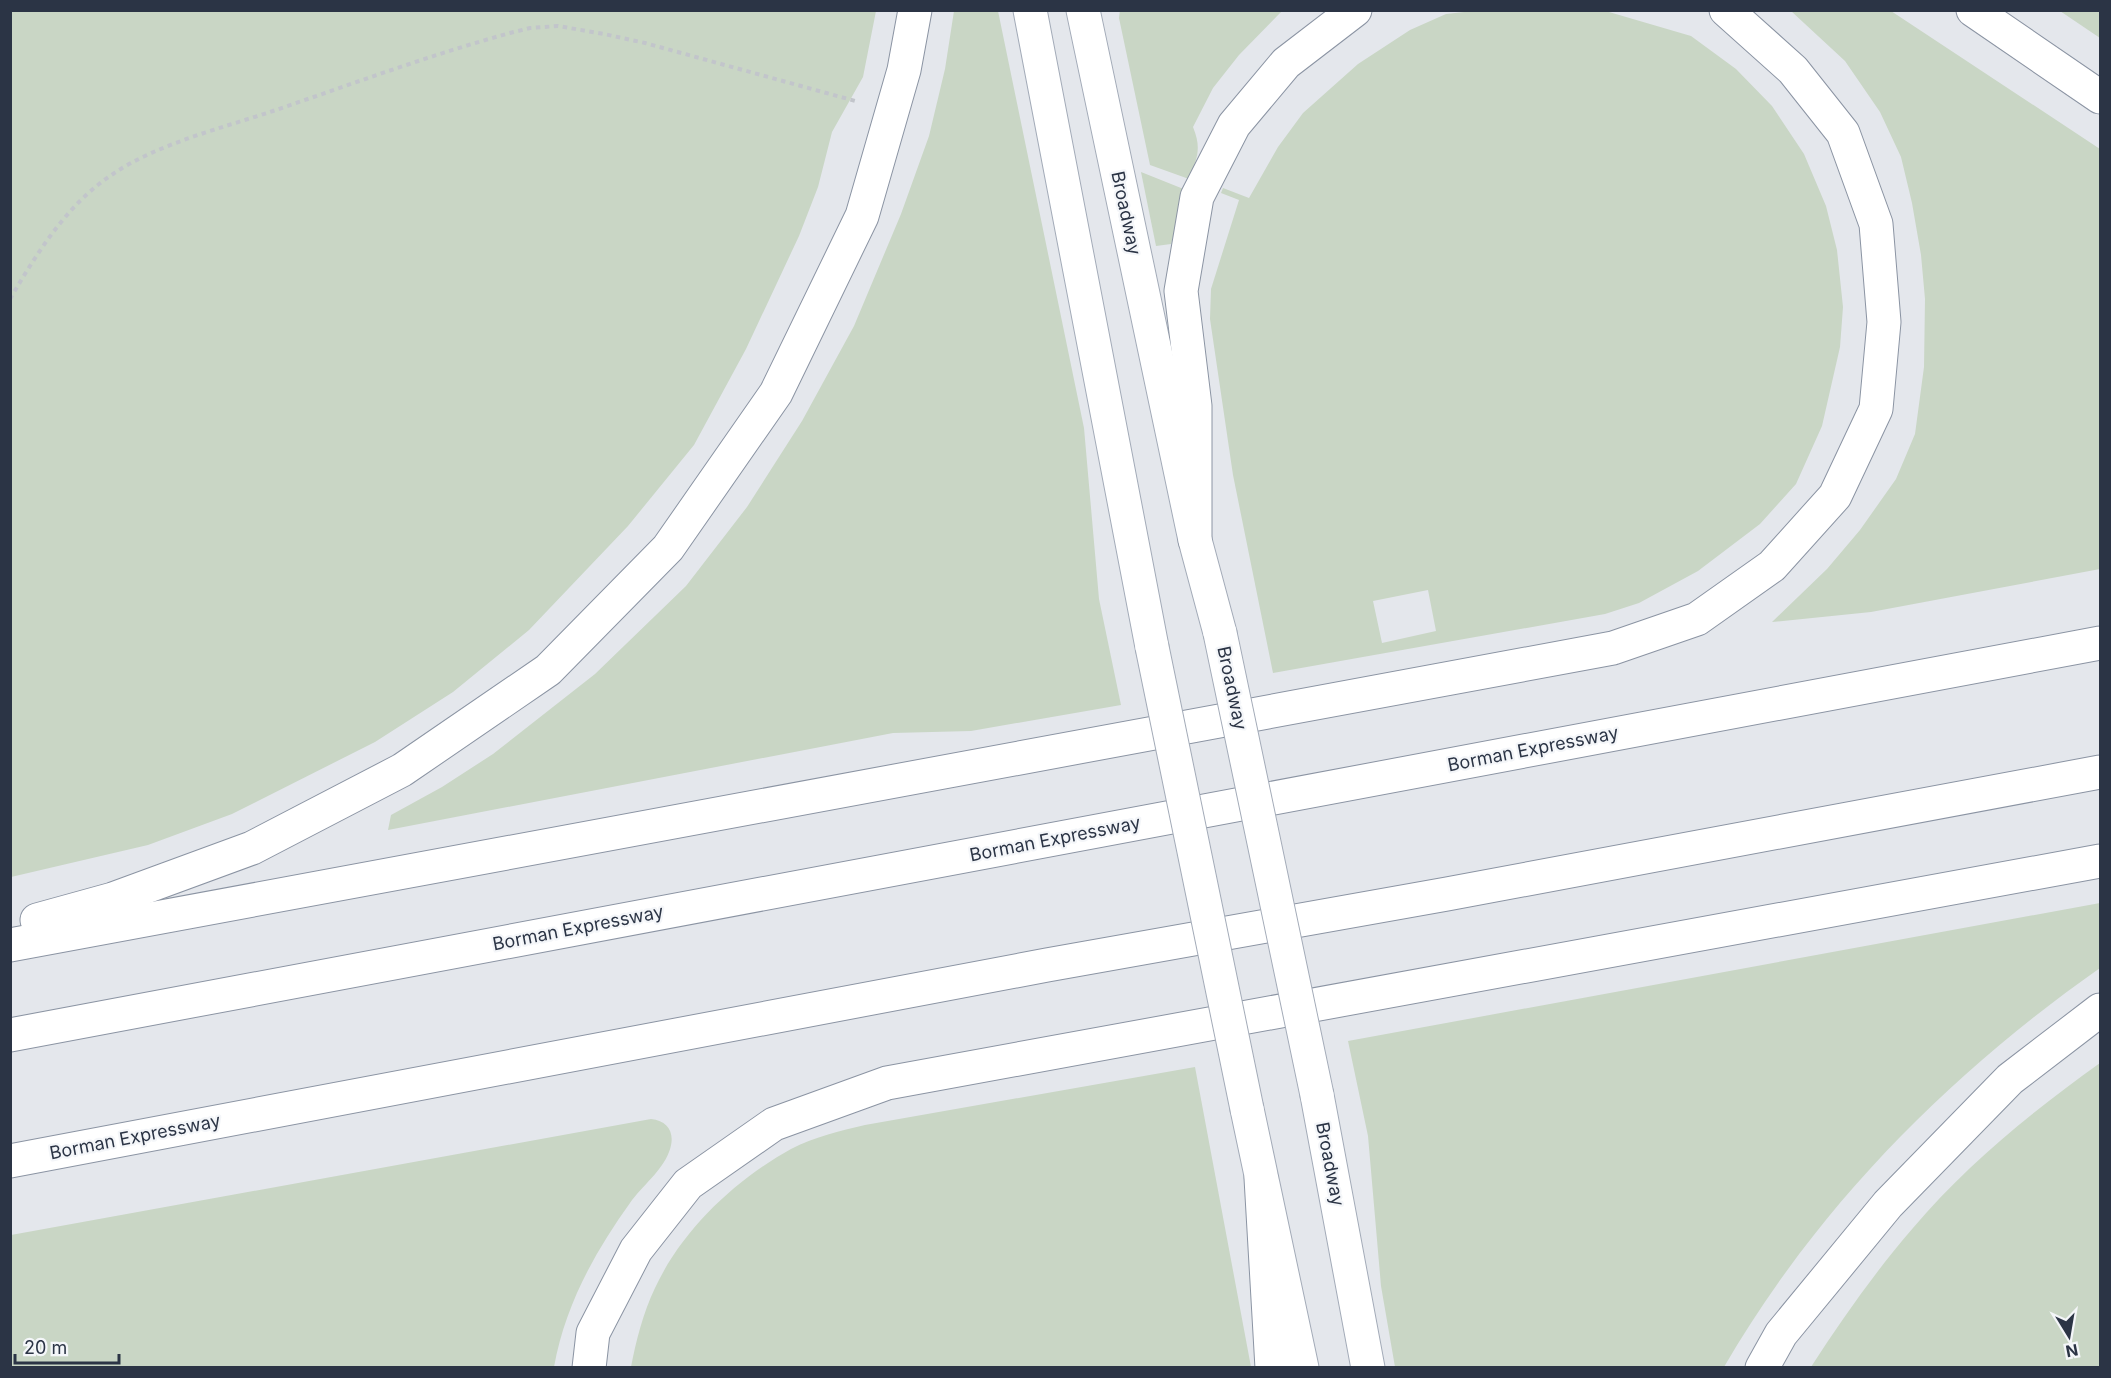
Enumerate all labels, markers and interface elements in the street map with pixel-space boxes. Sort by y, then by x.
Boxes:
street label: Broadway [1107,169,1146,257]
street label: Broadway [1213,644,1252,732]
street label: Borman Expressway [1446,722,1620,775]
street label: Borman Expressway [968,812,1142,865]
street label: Borman Expressway [491,901,665,954]
street label: Borman Expressway [48,1110,222,1163]
street label: Broadway [1312,1120,1349,1208]
north arrow [2039,1306,2099,1366]
scale bar [15,1327,118,1365]
text: 20 m [24,1337,67,1358]
text: N [2064,1340,2080,1362]

